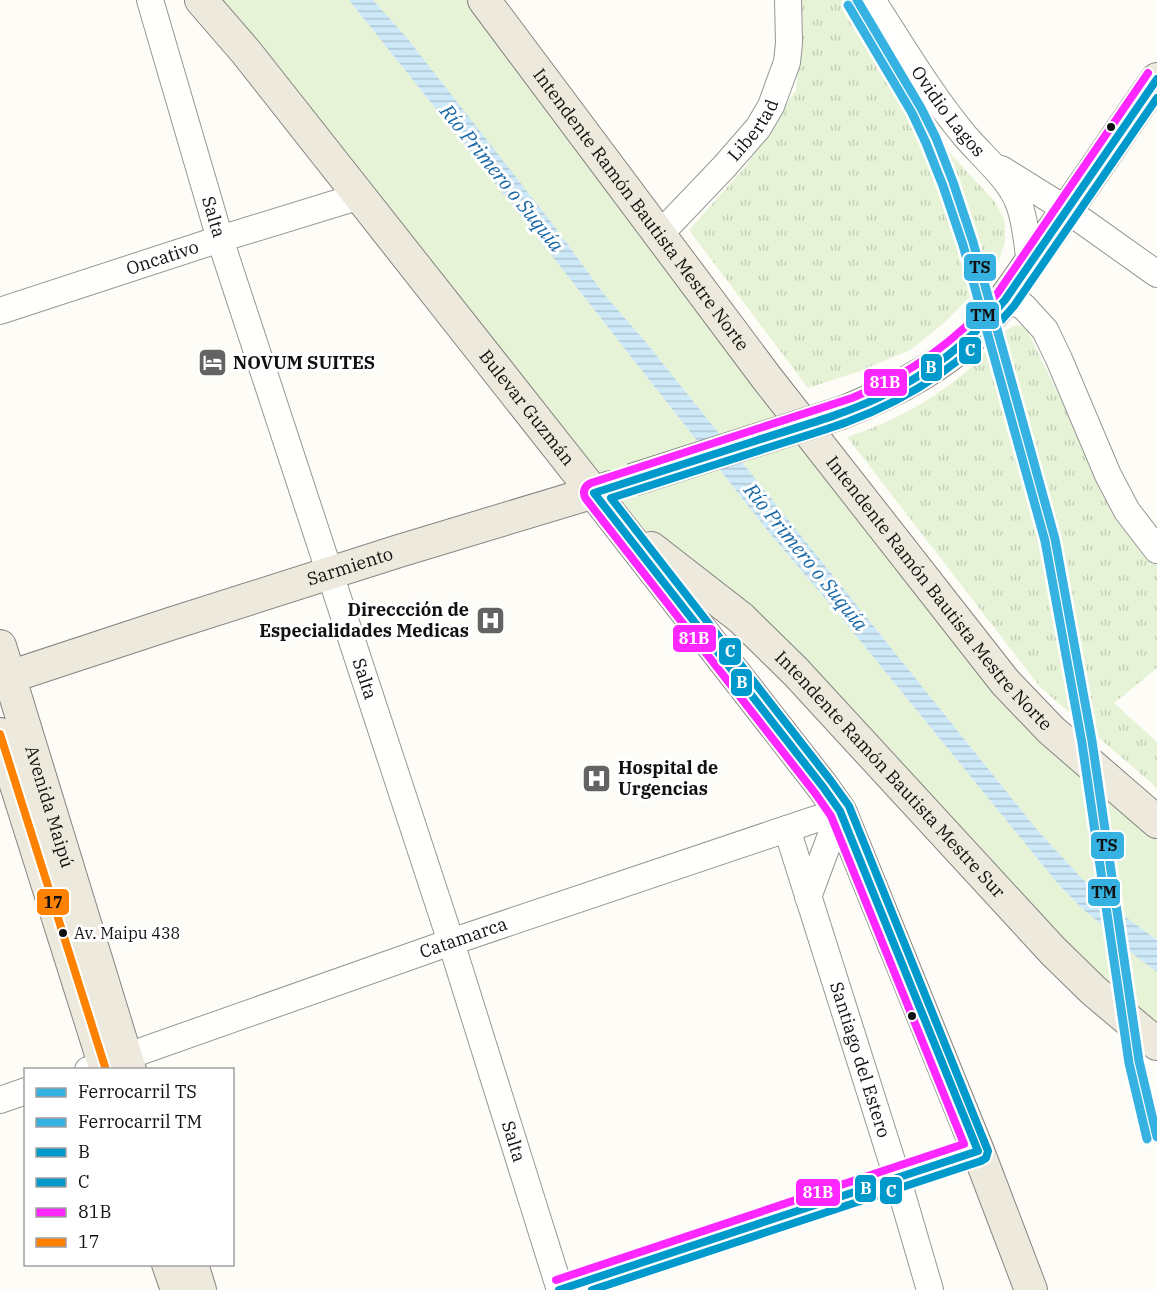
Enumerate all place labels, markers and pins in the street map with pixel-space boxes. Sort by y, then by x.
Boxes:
unlabelled marker [1105,121,1117,133]
hotel icon: NOVUM SUITES [196,347,228,379]
place label: NOVUM SUITES [233,351,375,374]
place label: Direccción de Especialidades Medicas [259,598,469,642]
hospital icon: Direccción de Especialidades Medicas [474,604,506,636]
place label: Hospital de Urgencias [618,756,718,800]
hospital icon: Hospital de Urgencias [581,762,613,794]
place label: Av. Maipu 438 [74,923,180,943]
marker: Av. Maipu 438 [57,927,69,939]
unlabelled marker [906,1010,918,1022]

